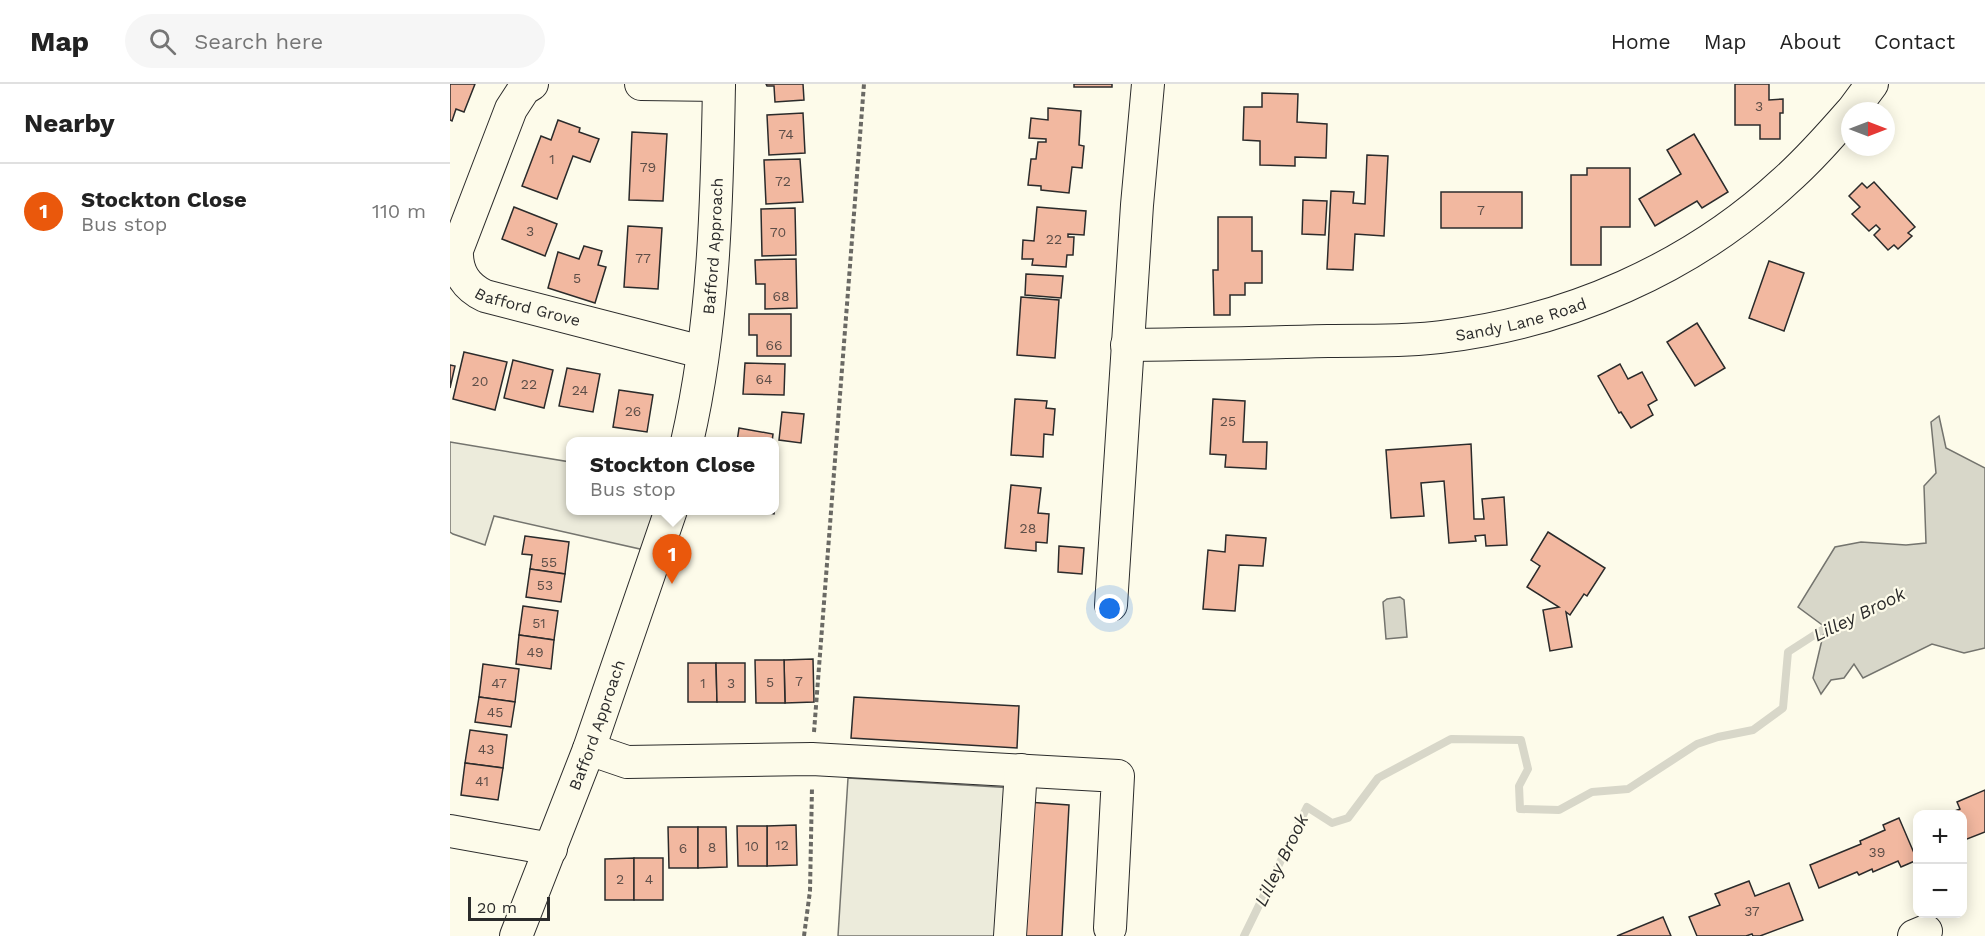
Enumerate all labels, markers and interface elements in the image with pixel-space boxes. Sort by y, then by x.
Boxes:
search box [125,14,545,68]
text: Map [30,25,89,58]
icon: search [146,25,179,58]
text: Search here [194,29,323,54]
text: Home [1611,29,1671,54]
text: Map [1704,29,1747,54]
text: About [1780,29,1841,54]
text: Contact [1874,29,1955,54]
house number: 3 [1755,98,1763,114]
north arrow [1841,102,1895,156]
text: Nearby [24,108,115,138]
house number: 74 [778,126,794,142]
house number: 1 [549,151,555,167]
house number: 79 [640,159,656,175]
house number: 72 [775,173,791,189]
street label: Bafford Approach [698,177,726,315]
text: Stockton Close [81,187,247,212]
text: 1 [39,199,48,223]
text: 110 m [372,199,426,223]
house number: 7 [1477,202,1485,218]
text: Bus stop [81,212,167,236]
house number: 3 [526,223,534,239]
house number: 70 [770,224,786,240]
house number: 22 [1046,231,1062,247]
house number: 77 [635,250,651,266]
house number: 5 [573,270,581,286]
street label: Bafford Grove [472,283,583,330]
house number: 68 [772,288,790,304]
street label: Sandy Lane Road [1454,293,1589,345]
house number: 66 [765,337,783,353]
house number: 64 [755,371,773,387]
house number: 20 [472,373,488,389]
house number: 22 [521,376,537,392]
house number: 24 [572,382,588,398]
house number: 26 [625,403,641,419]
house number: 25 [1220,413,1236,429]
popup [566,437,779,515]
text: Stockton Close [590,452,755,477]
text: Bus stop [590,477,676,501]
house number: 28 [1020,520,1036,536]
pin: 1 [652,534,692,584]
house number: 55 [541,554,557,570]
house number: 53 [537,577,553,593]
water label: Lilley Brook [1809,582,1910,645]
your location [1095,594,1124,623]
house number: 51 [532,615,546,631]
house number: 49 [526,644,544,660]
street label: Bafford Approach [564,657,628,793]
house number: 7 [795,673,803,689]
house number: 5 [766,674,774,690]
house number: 47 [491,675,507,691]
house number: 1 [700,675,706,691]
house number: 3 [727,675,735,691]
house number: 45 [487,704,503,720]
house number: 43 [478,741,494,757]
house number: 41 [475,773,489,789]
water label: Lilley Brook [1250,809,1313,910]
map controls [1913,810,1967,918]
button: + [1913,810,1967,864]
house number: 12 [775,837,789,853]
house number: 10 [745,838,759,854]
house number: 8 [708,839,716,855]
house number: 6 [679,840,687,856]
house number: 39 [1869,844,1885,860]
button: − [1913,864,1967,918]
house number: 2 [616,871,624,887]
house number: 4 [645,871,653,887]
scale bar [468,894,550,922]
text: 20 m [477,898,517,917]
house number: 37 [1744,903,1760,919]

